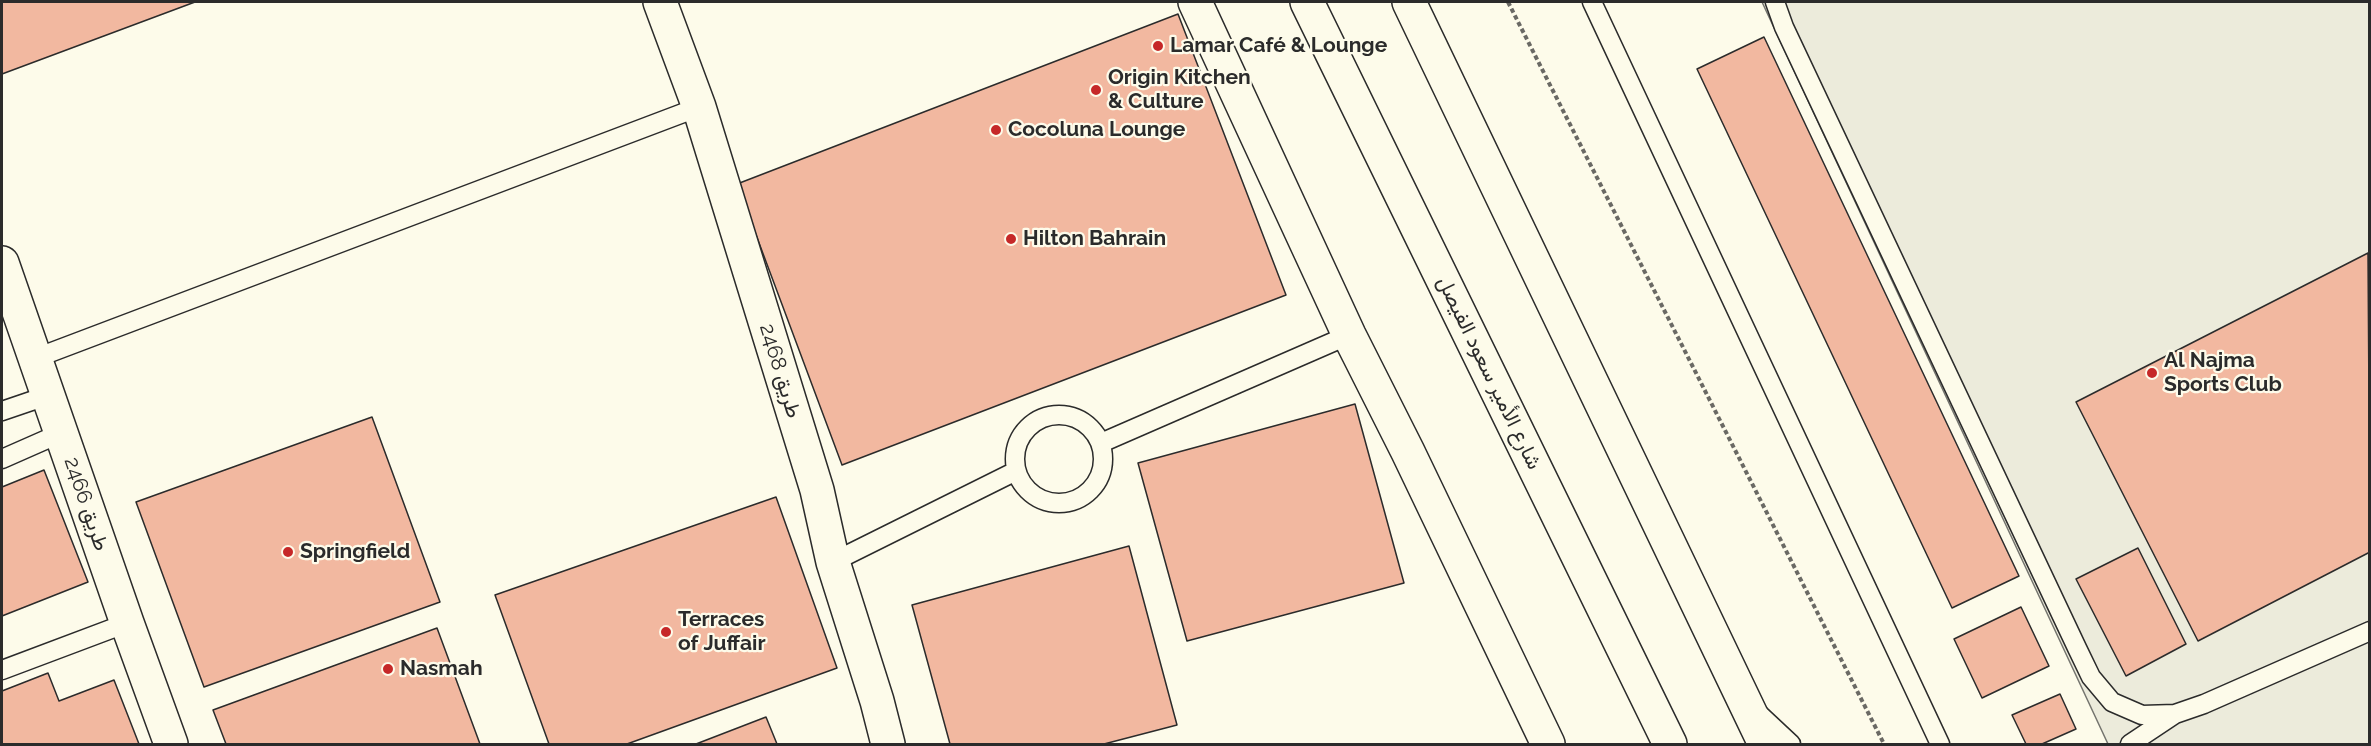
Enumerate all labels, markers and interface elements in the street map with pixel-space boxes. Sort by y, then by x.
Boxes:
place label: Lamar Café & Lounge [1170,33,1387,59]
marker: Lamar Café & Lounge [1151,39,1165,53]
place label: Origin Kitchen & Culture [1108,65,1251,115]
marker: Origin Kitchen & Culture [1089,83,1103,97]
place label: Cocoluna Lounge [1008,117,1185,143]
marker: Cocoluna Lounge [989,123,1003,137]
place label: Hilton Bahrain [1023,226,1166,252]
marker: Hilton Bahrain [1004,232,1018,246]
street label: شارع الأمير سعود الفيصل [1431,272,1547,474]
street label: طريق 2468 [754,321,806,421]
place label: Al Najma Sports Club [2164,348,2282,398]
marker: Al Najma Sports Club [2145,366,2159,380]
street label: طريق 2466 [58,454,114,554]
place label: Springfield [300,539,410,565]
marker: Springfield [281,545,295,559]
place label: Terraces of Juffair [678,607,766,657]
marker: Terraces of Juffair [659,625,673,639]
place label: Nasmah [400,656,483,682]
marker: Nasmah [381,662,395,676]

